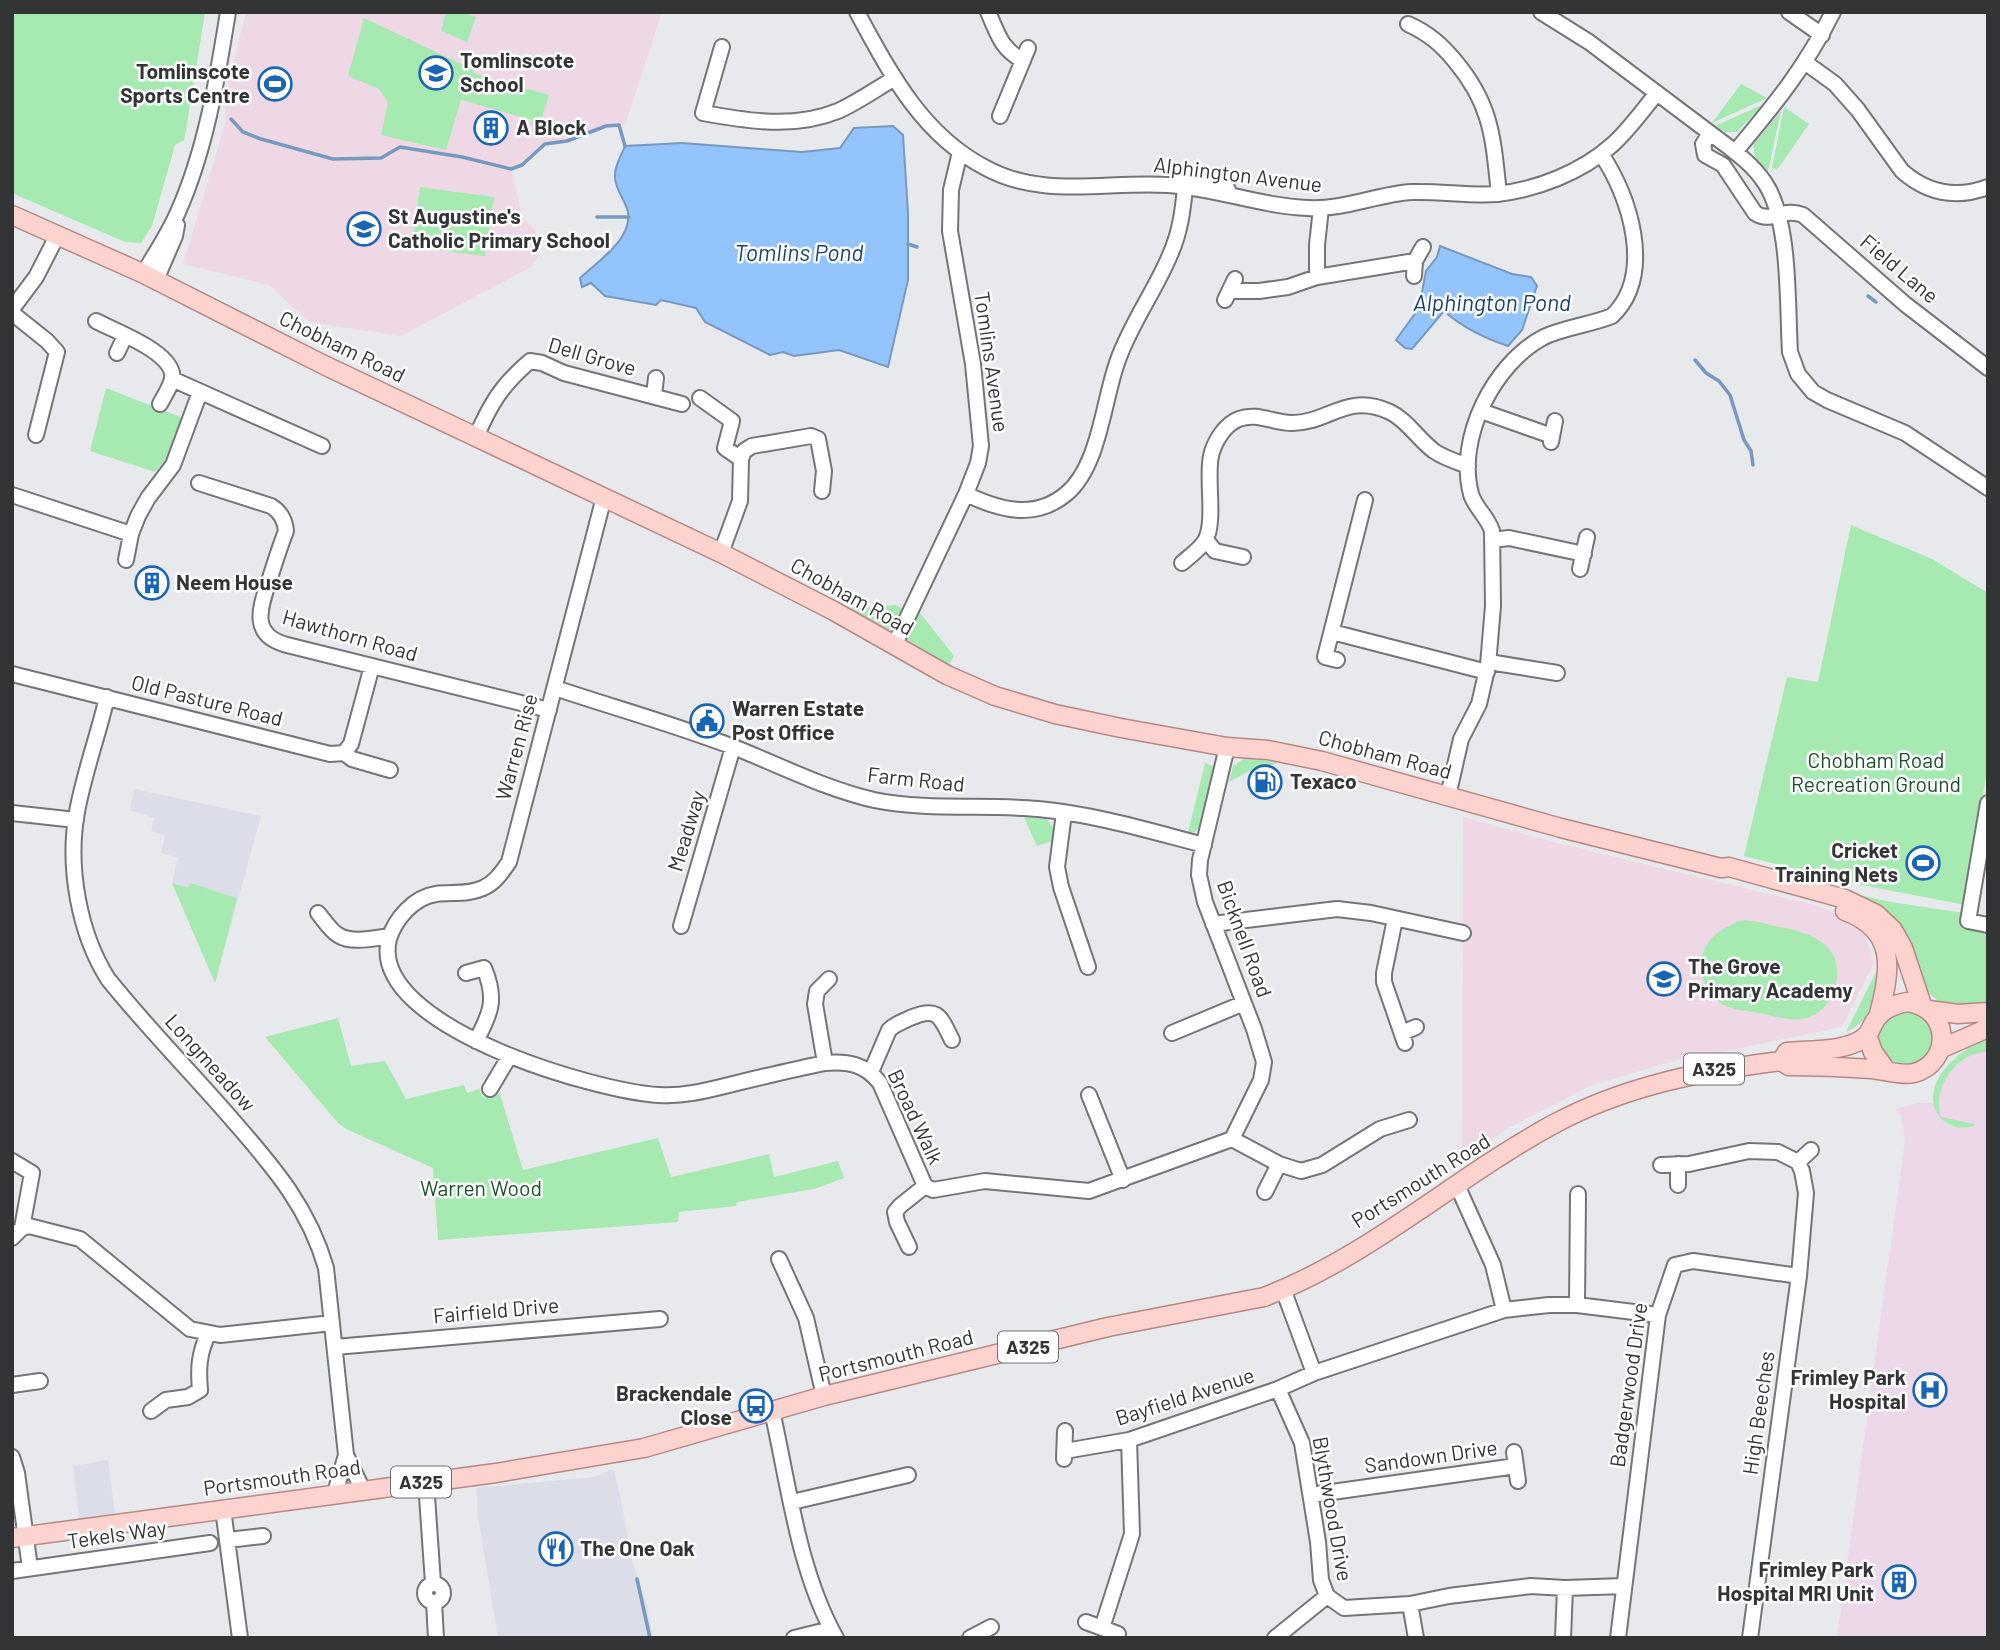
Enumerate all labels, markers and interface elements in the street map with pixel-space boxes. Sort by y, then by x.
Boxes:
place label: Tomlinscote School [460,47,574,96]
school or university icon: Tomlinscote School [417,54,455,92]
place label: Tomlinscote Sports Centre [120,58,250,107]
sports icon: Tomlinscote Sports Centre [256,65,294,103]
building icon: A Block [472,109,510,147]
place label: A Block [516,114,587,139]
street label: Alphington Avenue [1153,151,1324,196]
place label: St Augustine's Catholic Primary School [388,203,610,252]
school or university icon: St Augustine's Catholic Primary School [345,210,383,248]
street label: Field Lane [1856,228,1944,308]
water label: Tomlins Pond [735,238,863,266]
water label: Alphington Pond [1413,288,1571,316]
street label: Tomlins Avenue [970,290,1015,434]
street label: Chobham Road [276,304,410,387]
street label: Dell Grove [546,331,639,380]
street label: Chobham Road [787,552,919,640]
building icon: Neem House [133,564,171,602]
place label: Neem House [176,569,293,594]
street label: Hawthorn Road [280,603,421,666]
street label: Old Pasture Road [129,669,286,730]
street label: Warren Rise [489,690,542,803]
place label: Warren Estate Post Office [732,695,864,744]
public building icon: Warren Estate Post Office [688,702,726,740]
street label: Chobham Road [1316,724,1455,783]
park label: Chobham Road Recreation Ground [1791,747,1961,796]
street label: Farm Road [866,761,966,796]
fuel station icon: Texaco [1246,763,1284,801]
place label: Texaco [1290,768,1357,793]
street label: Meadway [661,787,710,874]
place label: Cricket Training Nets [1775,837,1898,886]
sports icon: Cricket Training Nets [1904,844,1942,882]
street label: Bicknell Road [1213,877,1278,1000]
place label: The Grove Primary Academy [1688,953,1853,1002]
school or university icon: The Grove Primary Academy [1645,960,1683,998]
street label: Longmeadow [161,1008,261,1116]
road number: A325 [1684,1054,1744,1084]
street label: Broad Walk [883,1065,949,1168]
street label: Portsmouth Road [1346,1127,1494,1232]
park label: Warren Wood [420,1175,542,1200]
street label: Fairfield Drive [432,1292,560,1327]
street label: Badgerwood Drive [1604,1301,1651,1469]
street label: Portsmouth Road [816,1323,976,1386]
road number: A325 [998,1331,1058,1362]
street label: High Beeches [1736,1349,1779,1476]
street label: Bayfield Avenue [1112,1361,1257,1430]
place label: Frimley Park Hospital [1790,1364,1906,1413]
hospital icon: Frimley Park Hospital [1911,1371,1949,1409]
place label: Brackendale Close [616,1380,732,1429]
bus stop icon: Brackendale Close [737,1387,775,1425]
street label: Blythwood Drive [1308,1434,1359,1583]
street label: Sandown Drive [1363,1434,1499,1477]
street label: Portsmouth Road [201,1453,362,1500]
road number: A325 [391,1466,451,1498]
street label: Tekels Way [66,1514,168,1553]
restaurant icon: The One Oak [537,1530,575,1568]
place label: The One Oak [580,1535,695,1560]
place label: Frimley Park Hospital MRI Unit [1717,1556,1874,1605]
building icon: Frimley Park Hospital MRI Unit [1880,1563,1918,1601]

